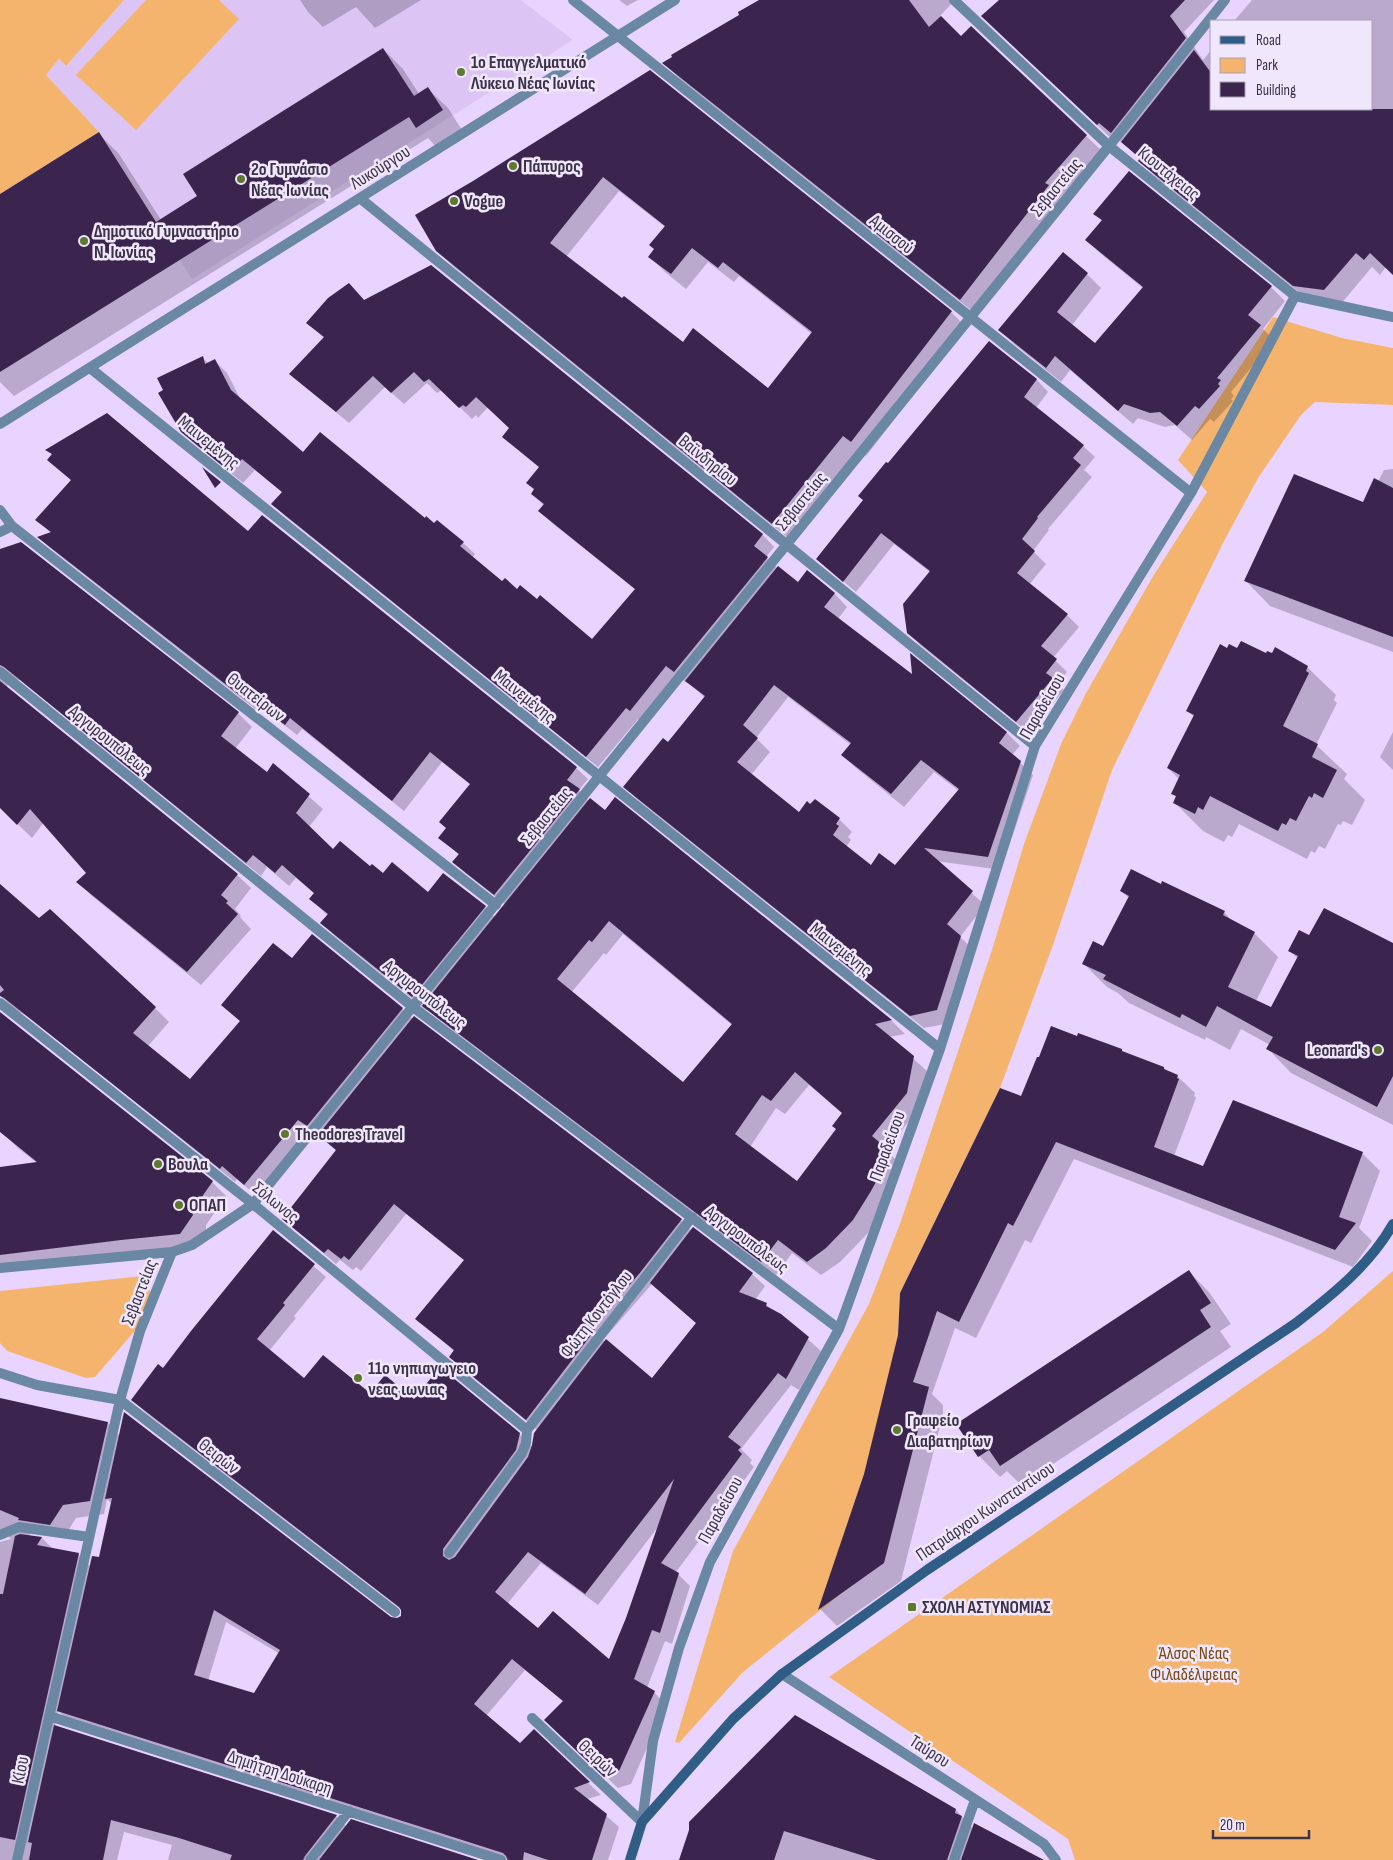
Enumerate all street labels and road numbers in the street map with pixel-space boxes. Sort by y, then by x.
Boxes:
street label: Λυκούργου [346,141,414,194]
street label: Κιουτάχειας [1133,142,1204,205]
street label: Σεβαστείας [1026,154,1086,221]
street label: Αμισσού [865,210,918,259]
street label: Μαινεμένης [174,411,244,474]
street label: Βαϊνδηρίου [674,430,741,490]
street label: Σεβαστείας [771,468,831,535]
street label: Μαινεμένης [490,665,560,728]
street label: Θυατείρων [223,668,289,726]
street label: Παραδείσου [1015,669,1070,743]
street label: Αργυρουπόλεως [64,700,155,780]
street label: Σεβαστείας [516,783,576,850]
street label: Μαινεμένης [806,918,876,981]
street label: Αργυρουπόλεως [378,955,470,1033]
street label: Παραδείσου [865,1108,910,1184]
street label: Σόλωνος [248,1177,303,1227]
street label: Αργυρουπόλεως [700,1200,793,1278]
street label: Σεβαστείας [117,1256,162,1328]
street label: Φώτη Κοντόγλου [556,1267,637,1362]
street label: Θειρών [194,1434,243,1479]
street label: Πατριάρχου Κωνσταντίνου [912,1457,1059,1566]
street label: Παραδείσου [694,1473,747,1547]
street label: Ταύρου [906,1731,954,1772]
street label: Θειρών [574,1735,621,1782]
street label: Δημήτρη Δούκαρη [225,1746,335,1799]
street label: Κίου [7,1755,34,1786]

